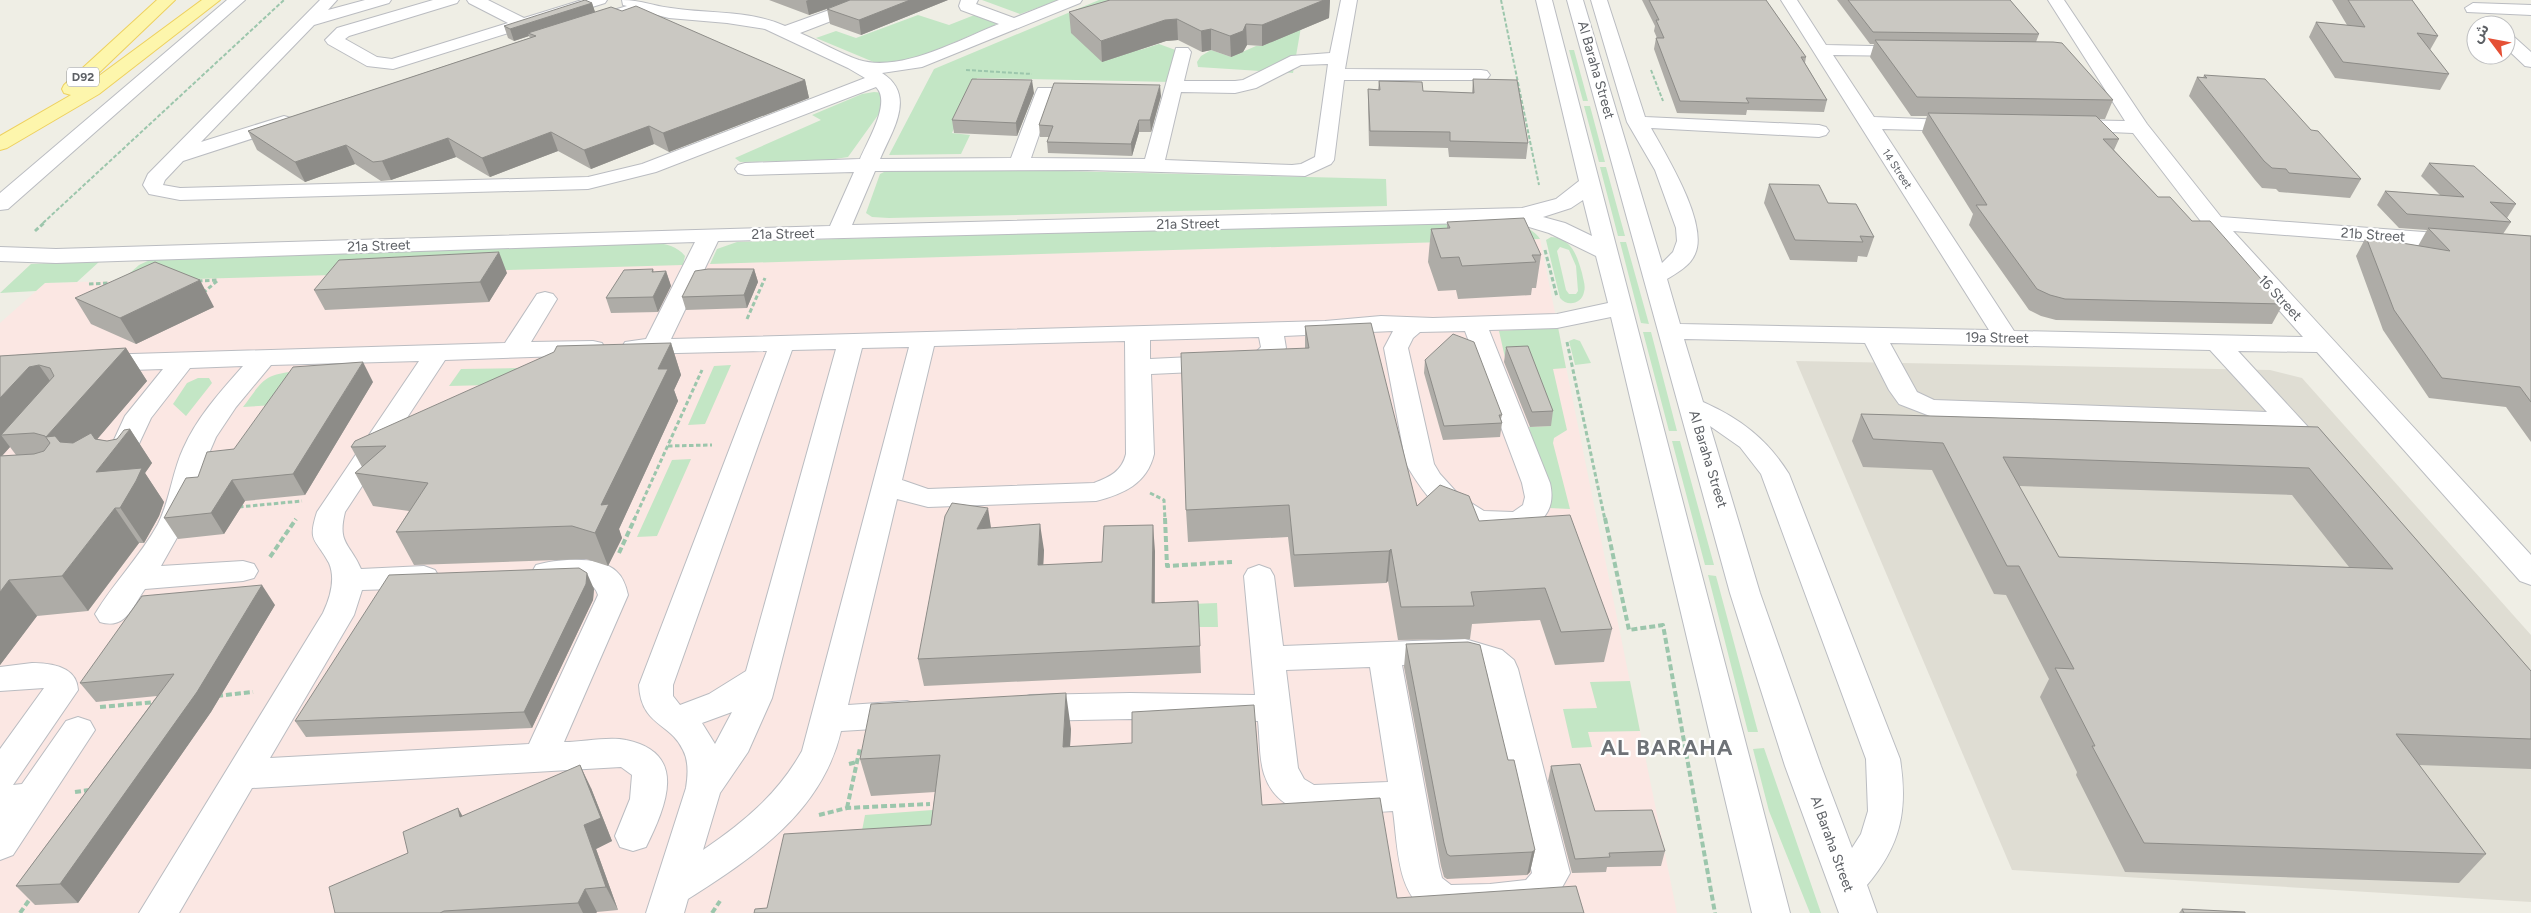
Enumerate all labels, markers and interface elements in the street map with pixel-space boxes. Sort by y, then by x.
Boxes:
north arrow [2466,15,2516,65]
street label: Al Baraha Street [1574,19,1618,121]
text: ش [2468,21,2493,46]
road number: D92 [67,68,99,86]
street label: 14 Street [1879,147,1915,191]
street label: 21a Street [1156,215,1220,233]
street label: 21b Street [2340,224,2406,246]
street label: 21a Street [751,225,815,243]
street label: 21a Street [347,236,411,256]
street label: 16 Street [2255,272,2305,324]
street label: 19a Street [1965,329,2029,347]
street label: Al Baraha Street [1685,408,1731,510]
district label: AL BARAHA [1600,734,1734,761]
street label: Al Baraha Street [1807,794,1857,894]

